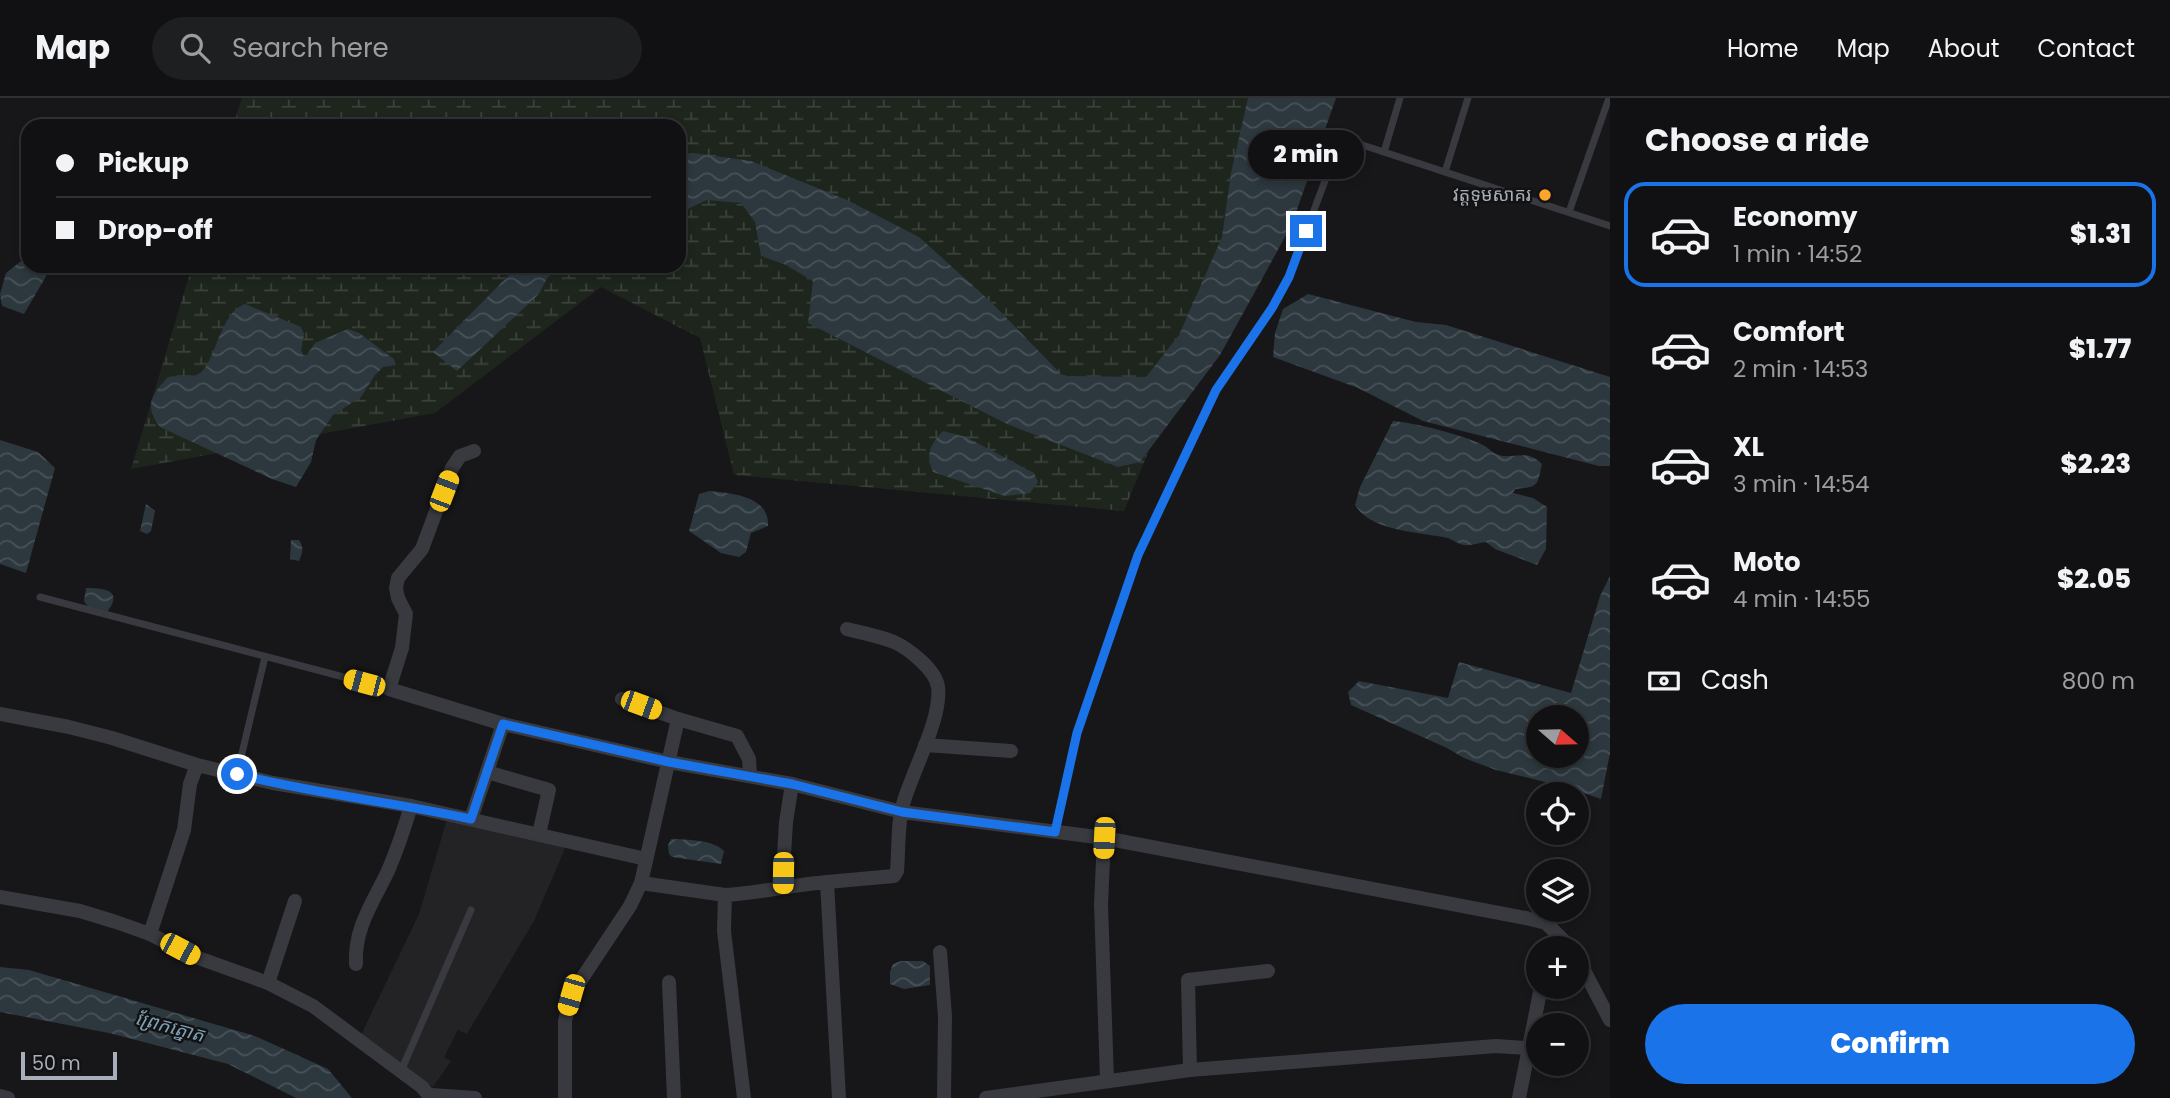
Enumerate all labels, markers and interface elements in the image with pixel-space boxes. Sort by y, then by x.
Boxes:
search box [152,17,642,80]
text: Map [35,24,110,71]
icon: search [176,29,214,67]
text: Search here [232,30,389,66]
text: Home [1727,32,1799,65]
text: Map [1837,32,1890,65]
text: About [1928,32,1999,65]
text: Contact [2037,32,2135,65]
text: Choose a ride [1645,117,1869,162]
callout: 2 min [1248,130,1364,178]
text: 2 min [1274,138,1338,170]
text: Pickup [98,145,189,181]
place label: វត្តទុមសាគរ [1453,182,1531,207]
marker: វត្តទុមសាគរ [1537,187,1553,203]
text: Economy [1733,199,1857,235]
icon: car [1649,203,1712,266]
text: Drop-off [98,212,213,248]
route end [1290,215,1322,247]
text: $1.31 [2070,216,2131,252]
text: 1 min · 14:52 [1733,238,1862,270]
text: Comfort [1733,314,1845,350]
icon: car [1649,318,1712,381]
text: $1.77 [2069,331,2131,367]
text: 2 min · 14:53 [1733,353,1868,385]
text: XL [1733,429,1764,465]
icon: car [1649,433,1712,496]
text: $2.23 [2061,446,2131,482]
car [427,468,462,514]
text: 3 min · 14:54 [1733,468,1870,500]
text: Moto [1733,544,1801,580]
icon: car [1649,548,1712,611]
text: $2.05 [2057,561,2131,597]
text: 4 min · 14:55 [1733,583,1870,615]
icon: cash [1645,662,1683,700]
text: Cash [1701,662,1769,698]
text: 800 m [2062,665,2135,697]
car [341,667,388,699]
car [618,688,665,722]
north arrow [1526,705,1589,768]
map controls [1526,705,1589,1076]
route start [221,758,253,790]
button: locate [1526,782,1589,845]
car [1093,816,1116,860]
car [773,852,794,894]
button: layers [1526,859,1589,922]
car [157,930,204,968]
button: + [1526,936,1589,999]
car [556,972,587,1018]
water label: ព្រែកត្នោត [132,1004,208,1049]
button: Confirm [1645,1004,2135,1084]
button: − [1526,1013,1589,1076]
scale bar [21,1049,117,1081]
text: 50 m [32,1050,81,1077]

